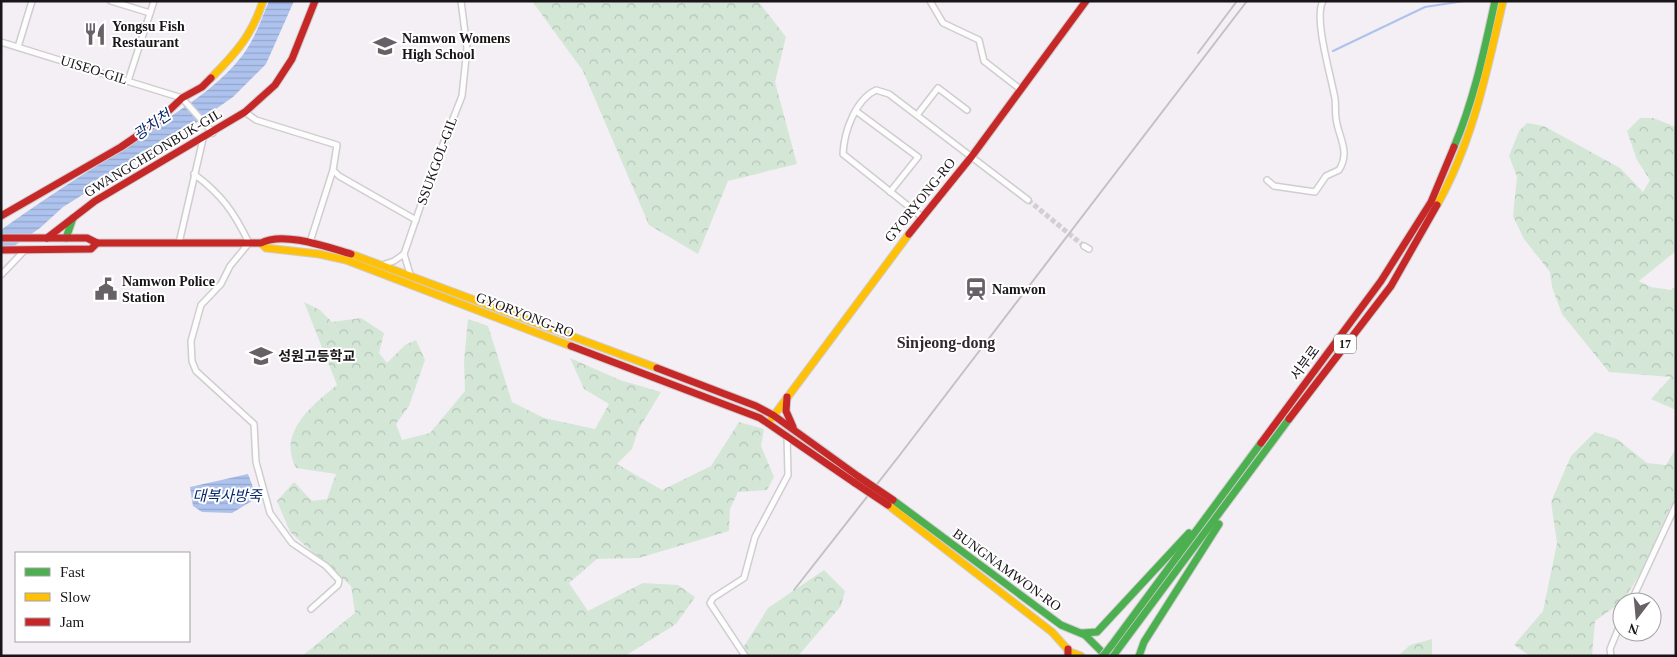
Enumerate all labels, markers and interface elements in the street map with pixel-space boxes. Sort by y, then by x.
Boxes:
place label: Yongsu Fish Restaurant [112,19,185,50]
restaurant icon: Yongsu Fish Restaurant [82,21,108,47]
place label: Namwon Womens High School [402,31,511,62]
school or university icon: Namwon Womens High School [372,33,398,59]
street label: UISEO-GIL [59,53,129,87]
street label: GWANGCHEONBUK-GIL [81,106,225,200]
water label: 광치천 [130,106,175,143]
street label: SSUKGOL-GIL [414,115,460,207]
street label: GYORYONG-RO [882,155,958,245]
place label: Namwon Police Station [122,274,215,305]
public building icon: Namwon Police Station [93,276,119,302]
station icon: Namwon [963,276,989,302]
place label: Namwon [992,282,1046,297]
street label: GYORYONG-RO [474,289,576,341]
district label: Sinjeong-dong [897,334,995,352]
road number: 17 [1334,334,1356,354]
school or university icon: 성원고등학교 [248,343,274,369]
street label: 서부로 [1288,343,1322,383]
place label: 성원고등학교 [278,348,355,364]
water label: 대복사방죽 [192,488,263,504]
street label: BUNGNAMWON-RO [950,526,1064,614]
legend [15,552,190,642]
text: Fast [60,564,86,580]
text: Slow [60,589,91,605]
north arrow [1612,592,1662,642]
text: Jam [60,614,84,630]
text: N [1627,620,1640,638]

